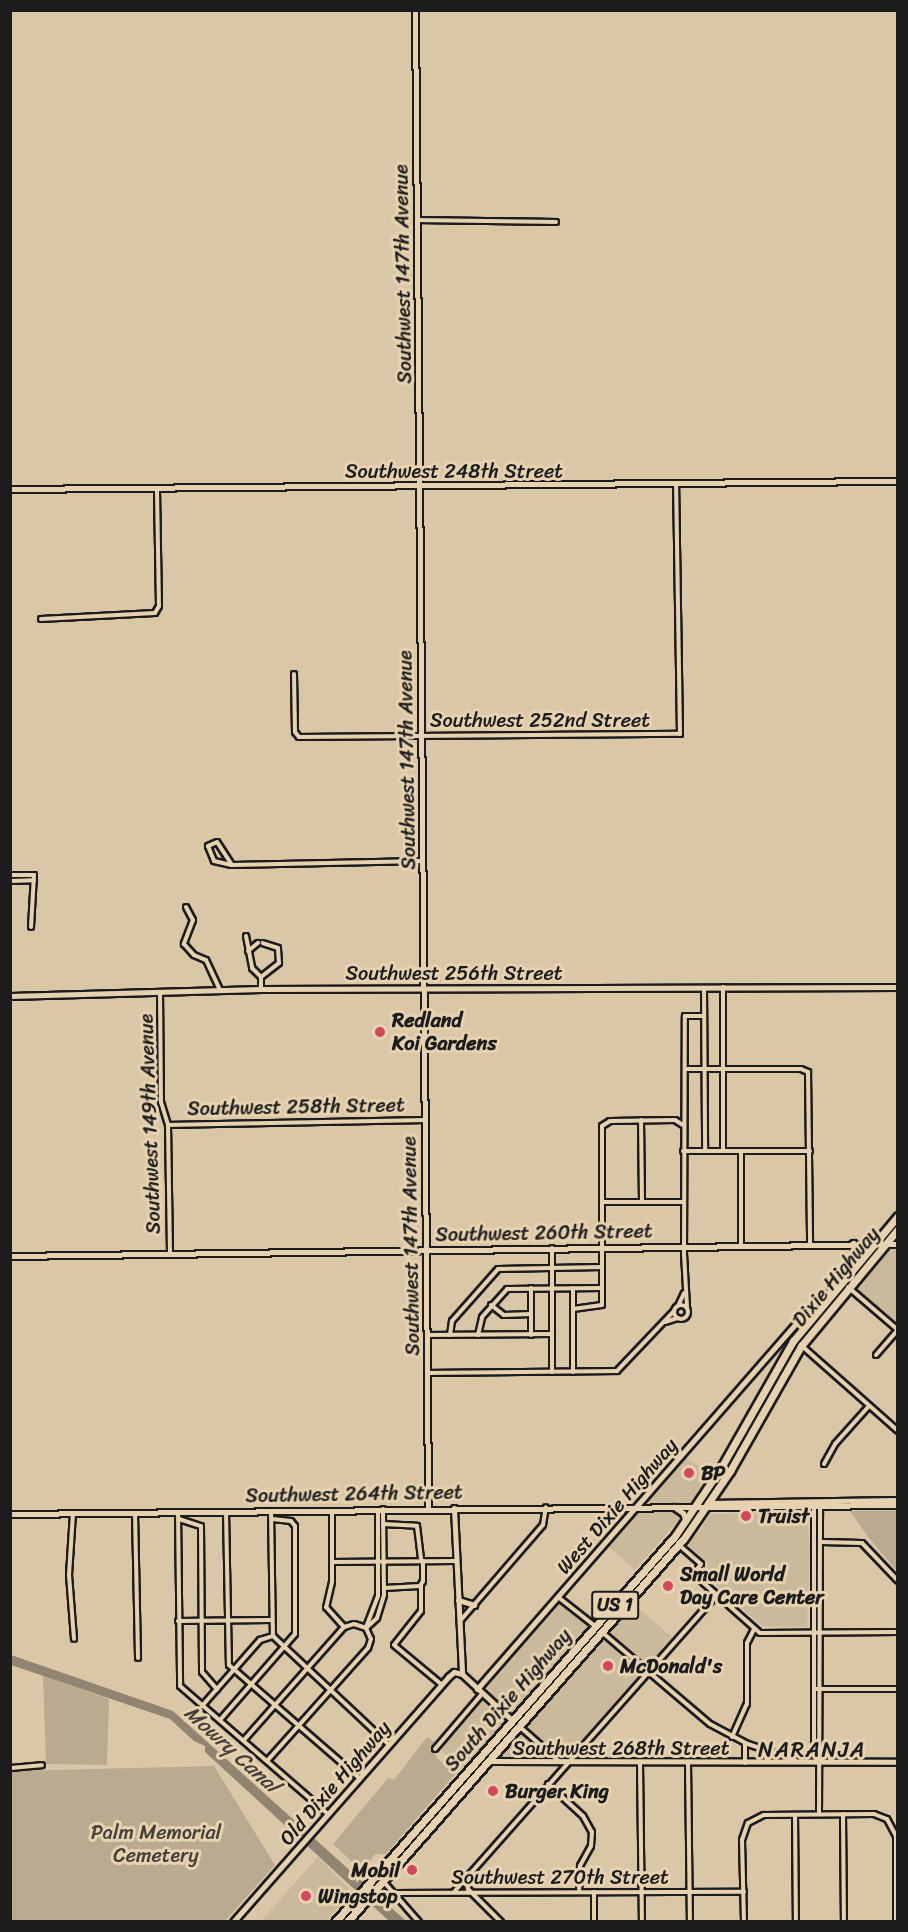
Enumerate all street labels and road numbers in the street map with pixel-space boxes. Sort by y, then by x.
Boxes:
street label: Southwest 147th Avenue [389,164,417,384]
street label: Southwest 248th Street [345,459,563,483]
street label: Southwest 147th Avenue [393,650,421,870]
street label: Southwest 252nd Street [430,708,650,732]
street label: Southwest 256th Street [346,961,562,985]
street label: Southwest 149th Avenue [134,1013,166,1235]
street label: Southwest 258th Street [187,1093,405,1121]
street label: Southwest 147th Avenue [397,1136,425,1356]
street label: Southwest 260th Street [435,1219,653,1247]
street label: Dixie Highway [787,1222,885,1332]
street label: West Dixie Highway [552,1433,682,1579]
street label: Southwest 264th Street [245,1480,463,1508]
road number: US 1 [591,1590,639,1620]
street label: South Dixie Highway [440,1624,576,1776]
street label: Old Dixie Highway [274,1716,396,1850]
street label: Southwest 268th Street [513,1736,729,1760]
street label: Southwest 270th Street [451,1865,669,1889]

